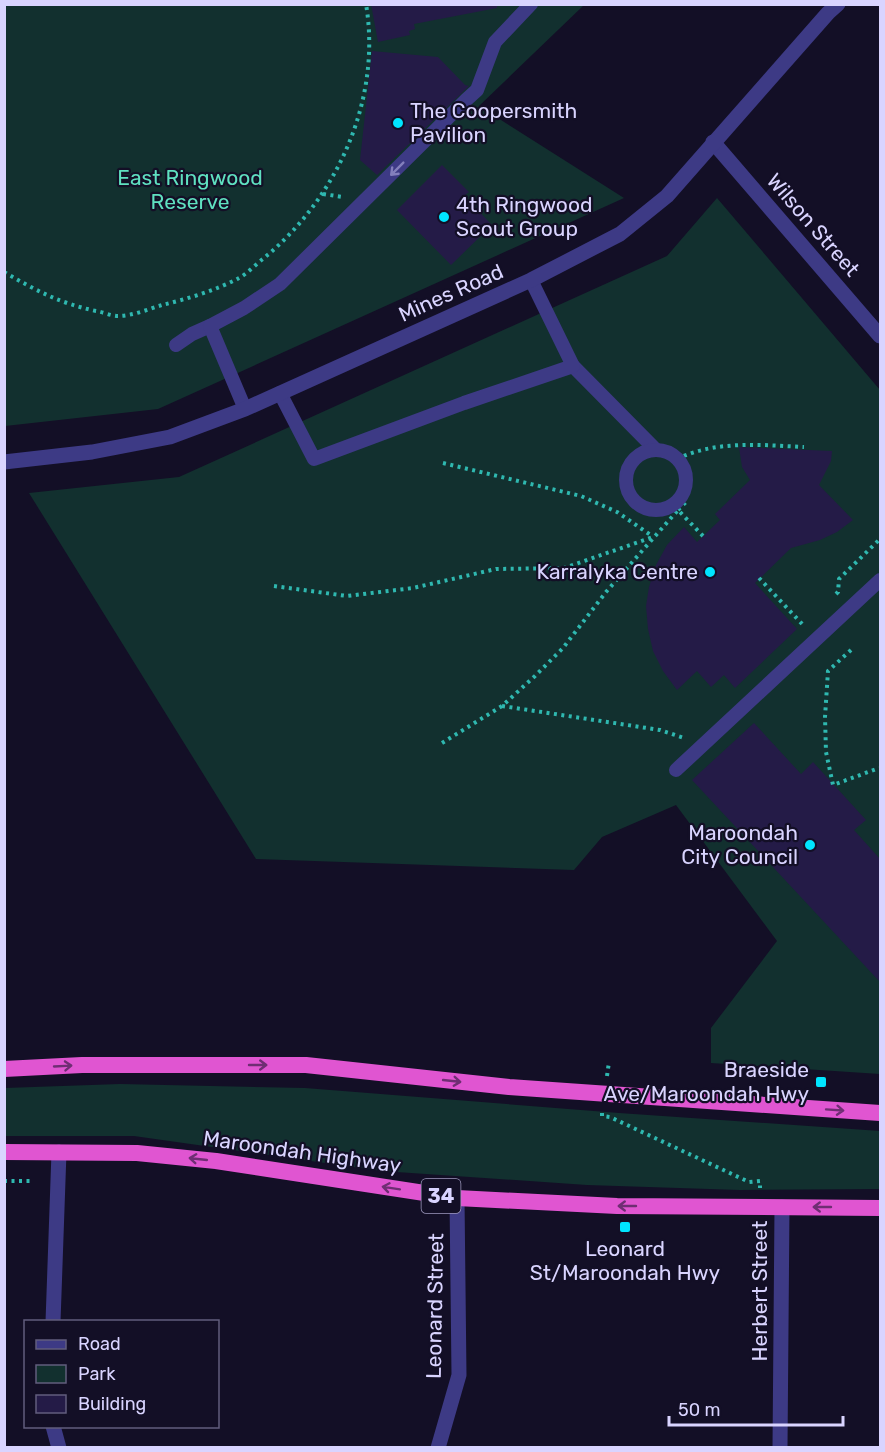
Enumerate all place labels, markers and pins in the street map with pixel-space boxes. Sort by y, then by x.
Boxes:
place label: The Coopersmith Pavilion [410,98,577,147]
marker: The Coopersmith Pavilion [391,116,405,130]
place label: 4th Ringwood Scout Group [456,192,592,241]
marker: 4th Ringwood Scout Group [437,210,451,224]
place label: Karralyka Centre [536,559,698,584]
marker: Karralyka Centre [703,565,717,579]
place label: Maroondah City Council [681,820,798,869]
marker: Maroondah City Council [803,838,817,852]
place label: Braeside Ave/Maroondah Hwy [604,1057,809,1106]
marker: Braeside Ave/Maroondah Hwy [814,1075,828,1089]
marker: Leonard St/Maroondah Hwy [618,1220,632,1234]
place label: Leonard St/Maroondah Hwy [530,1236,721,1285]

